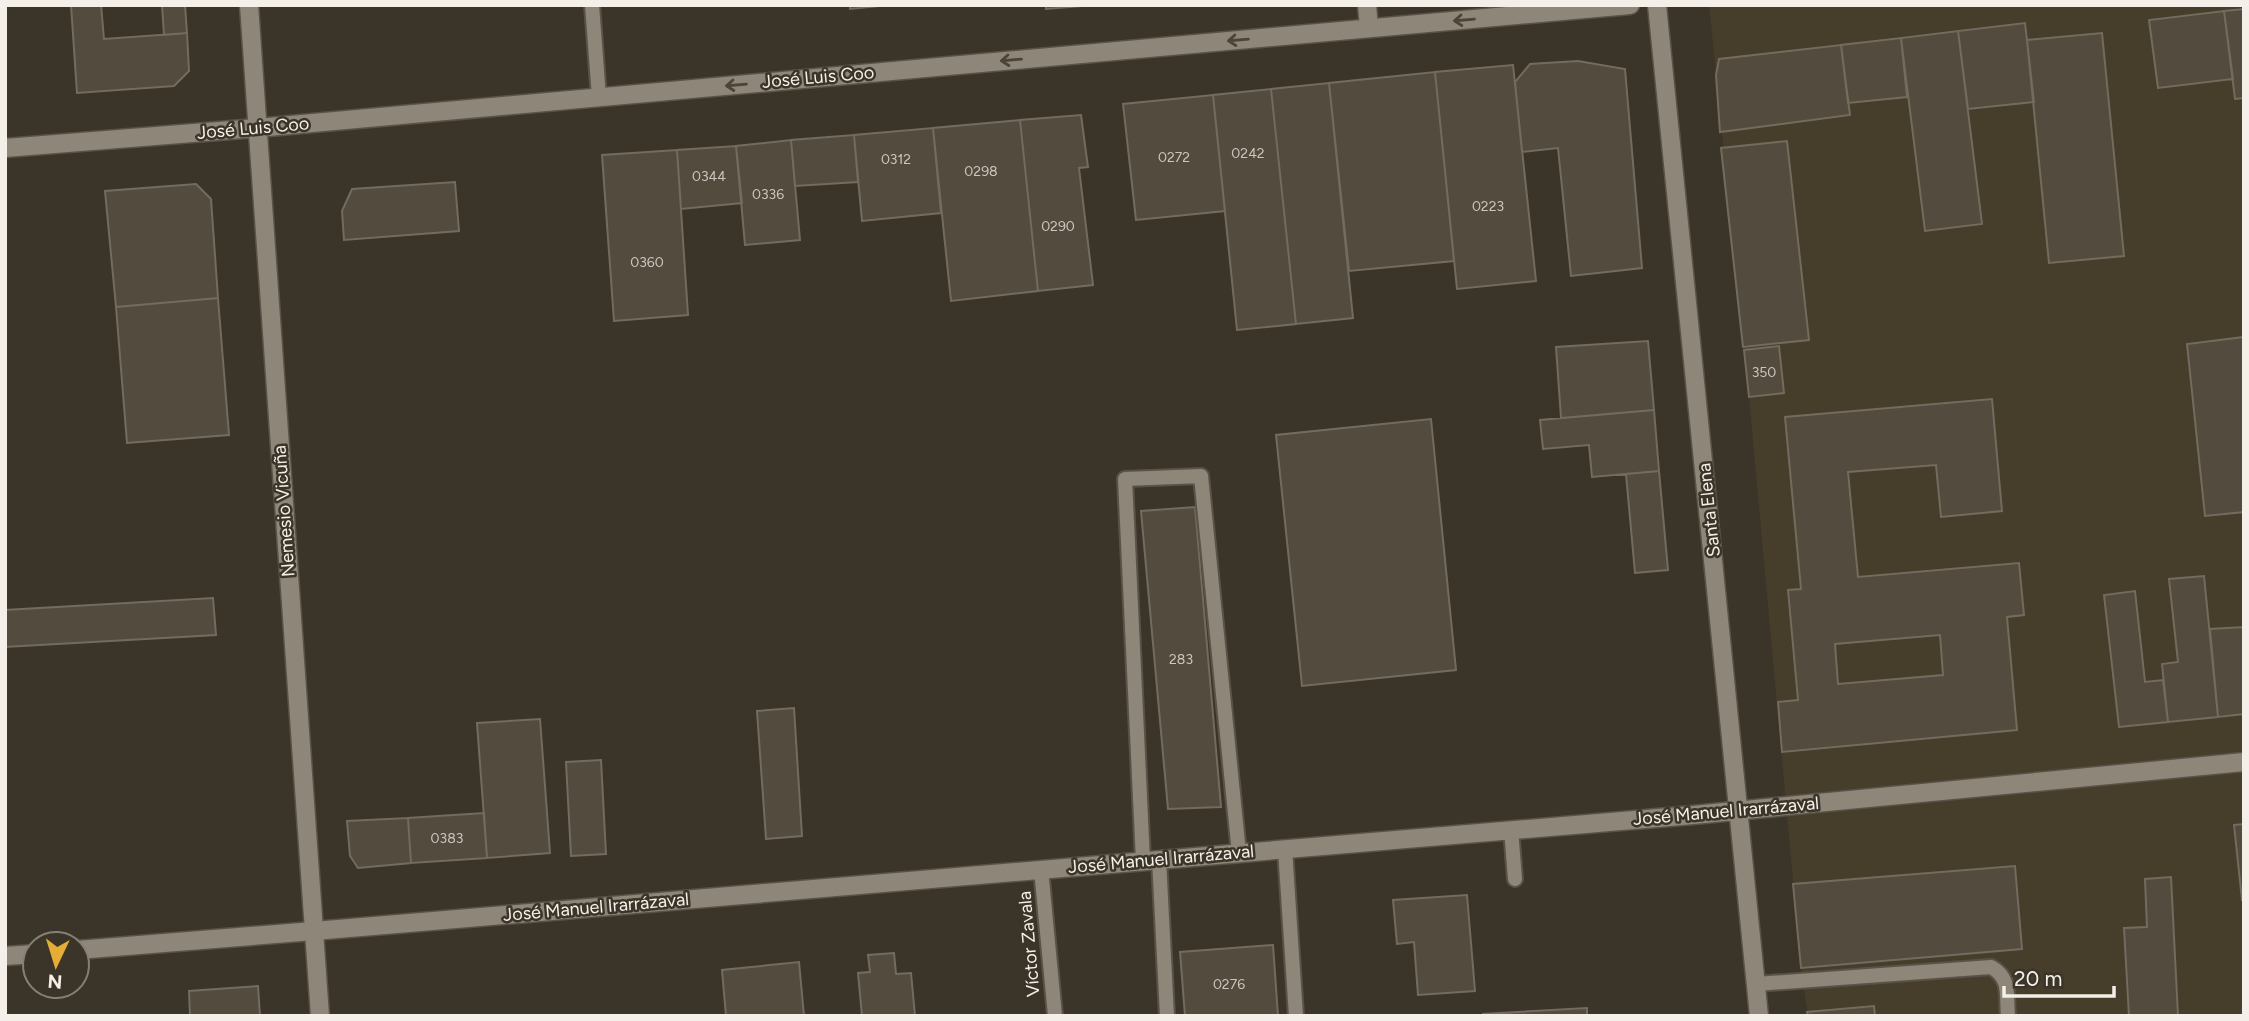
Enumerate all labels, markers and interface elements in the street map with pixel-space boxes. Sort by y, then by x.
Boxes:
one-way arrow [1453,14,1476,27]
one-way arrow [1227,34,1249,47]
one-way arrow [1000,54,1023,67]
street label: José Luis Coo [761,61,875,93]
one-way arrow [725,79,747,92]
street label: José Luis Coo [196,112,310,144]
house number: 0242 [1231,145,1265,162]
house number: 0272 [1158,149,1190,166]
house number: 0312 [881,151,911,168]
house number: 0298 [964,163,998,180]
house number: 0344 [692,168,726,185]
house number: 0336 [752,186,784,203]
house number: 0223 [1472,198,1504,215]
house number: 0290 [1041,218,1075,235]
house number: 0360 [630,254,664,271]
house number: 350 [1752,364,1776,381]
street label: Nemesio Vicuña [268,444,300,578]
street label: Santa Elena [1693,462,1725,558]
house number: 283 [1169,651,1193,668]
street label: José Manuel Irarrázaval [1632,792,1820,830]
house number: 0383 [431,830,463,847]
street label: José Manuel Irarrázaval [1067,840,1255,878]
street label: José Manuel Irarrázaval [502,888,690,926]
street label: Víctor Zavala [1013,890,1045,998]
north arrow [21,930,91,1000]
scale bar [2004,954,2114,998]
text: 20 m [2014,966,2062,991]
text: N [47,969,63,993]
house number: 0276 [1213,976,1245,993]

